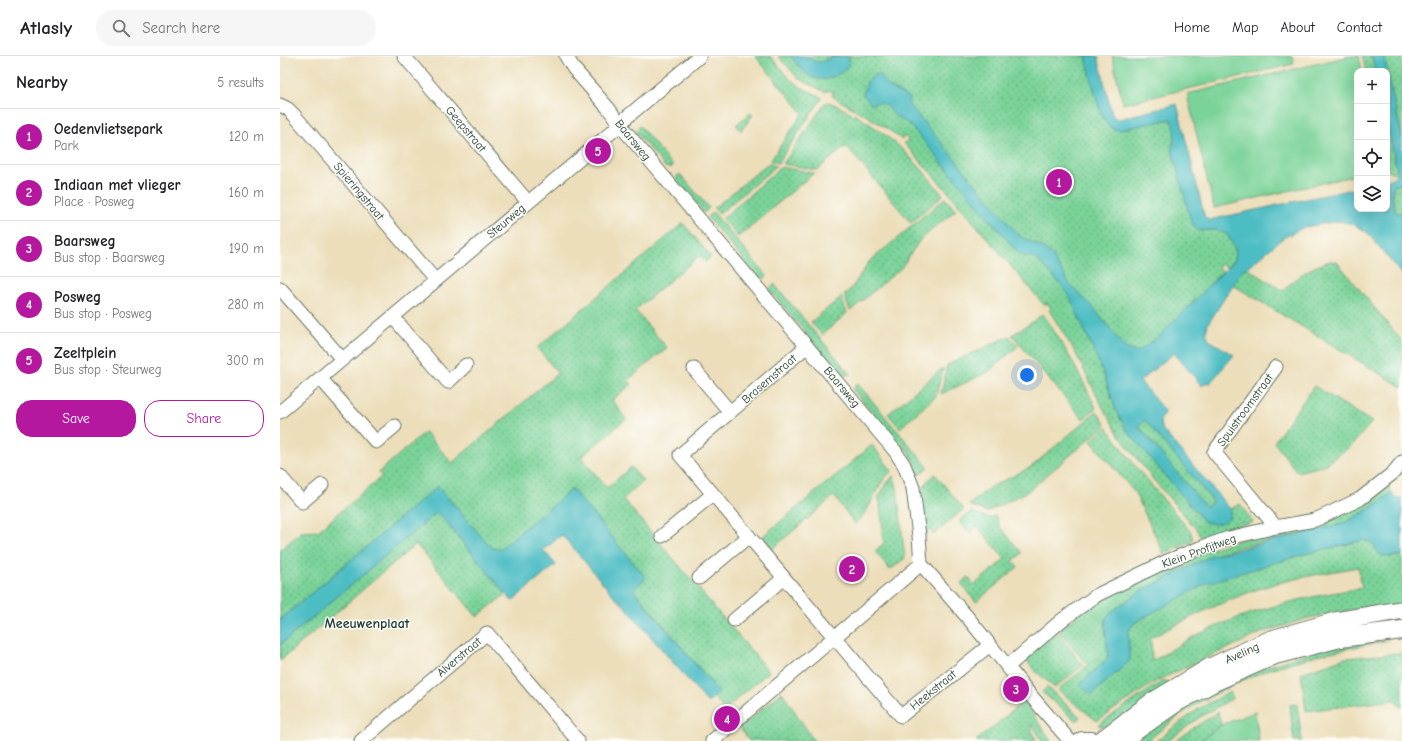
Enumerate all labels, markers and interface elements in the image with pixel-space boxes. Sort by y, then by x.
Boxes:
search box [96,10,376,46]
text: Atlasly [20,17,72,39]
icon: search [110,17,132,39]
text: Search here [142,19,220,37]
text: Home [1174,19,1210,36]
text: Map [1232,19,1258,36]
text: About [1280,19,1315,36]
text: Contact [1337,19,1382,36]
map controls [1354,68,1390,212]
button: + [1354,68,1390,104]
text: Nearby [16,73,67,92]
text: 5 results [217,75,264,90]
street label: Geepstraat [443,103,490,155]
button: − [1354,104,1390,140]
street label: Baarsweg [612,117,654,163]
text: Oedenvlietsepark [54,120,163,138]
text: 1 [26,129,32,144]
text: 120 m [229,129,264,144]
pin: 5 [585,136,611,166]
text: Park [54,138,79,153]
button: locate [1354,140,1390,176]
street label: Spieringstraat [331,159,388,223]
pin: 1 [1046,167,1072,197]
text: Indiaan met vlieger [54,176,181,194]
button: layers [1354,176,1390,212]
text: 2 [26,185,32,200]
text: 160 m [229,185,264,200]
text: Place · Posweg [54,194,134,209]
street label: Steurweg [484,201,528,241]
text: Baarsweg [54,232,116,250]
text: 3 [26,241,32,256]
text: 190 m [229,241,264,256]
text: Bus stop · Baarsweg [54,250,165,265]
text: Posweg [54,288,101,306]
text: 4 [26,297,32,312]
text: 280 m [227,297,264,312]
text: Bus stop · Posweg [54,306,152,321]
text: Zeeltplein [54,344,116,362]
street label: Brasemstraat [739,351,800,407]
text: 5 [26,353,32,368]
text: 300 m [226,353,264,368]
text: Bus stop · Steurweg [54,362,162,377]
street label: Baarsweg [821,364,863,410]
your location [1017,365,1037,385]
street label: Spuistroomstraat [1214,371,1276,449]
button: Save [16,400,136,437]
button: Share [144,400,264,437]
street label: Klein Profijtweg [1160,531,1238,571]
pin: 2 [839,554,865,584]
district label: Meeuwenplaat [325,615,410,632]
street label: Alverstraat [434,634,485,680]
street label: Aveling [1223,639,1261,667]
street label: Heekstraat [907,667,959,713]
pin: 3 [1003,674,1029,704]
pin: 4 [714,704,740,734]

